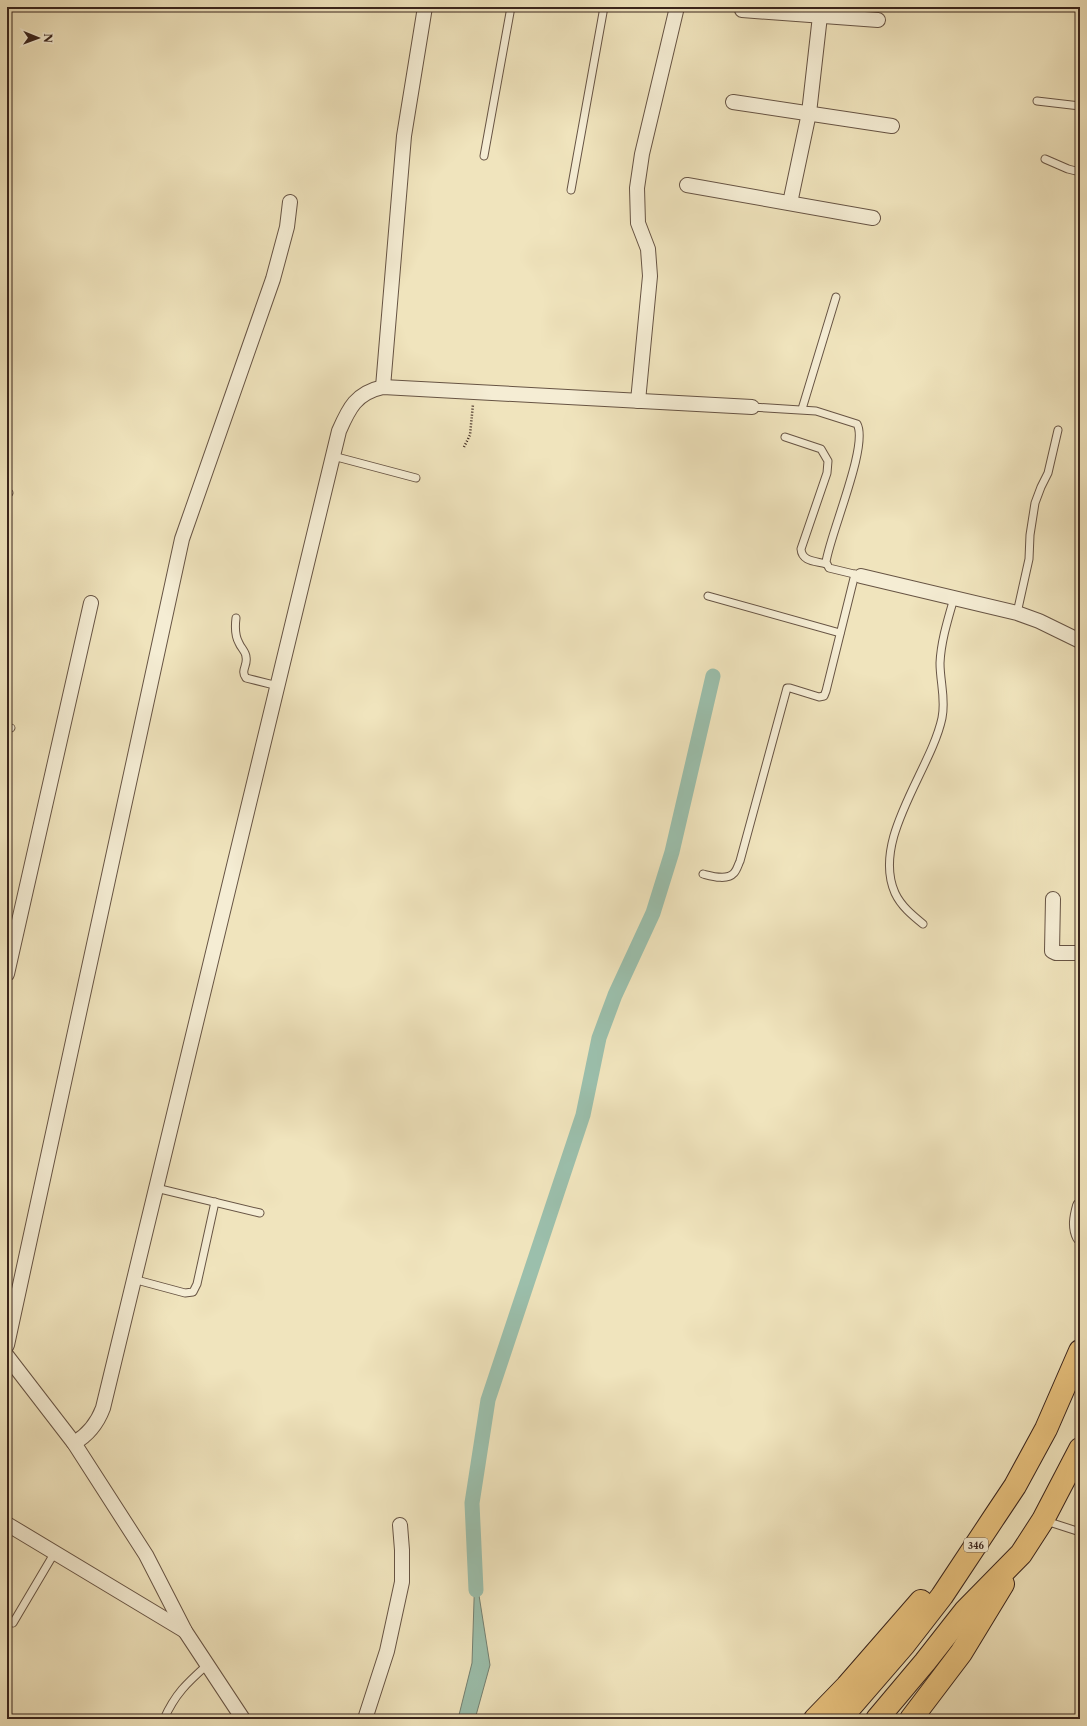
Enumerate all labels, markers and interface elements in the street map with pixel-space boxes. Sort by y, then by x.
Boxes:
north arrow [18,18,58,58]
text: N [41,33,55,44]
road number: 346 [964,1538,988,1552]

